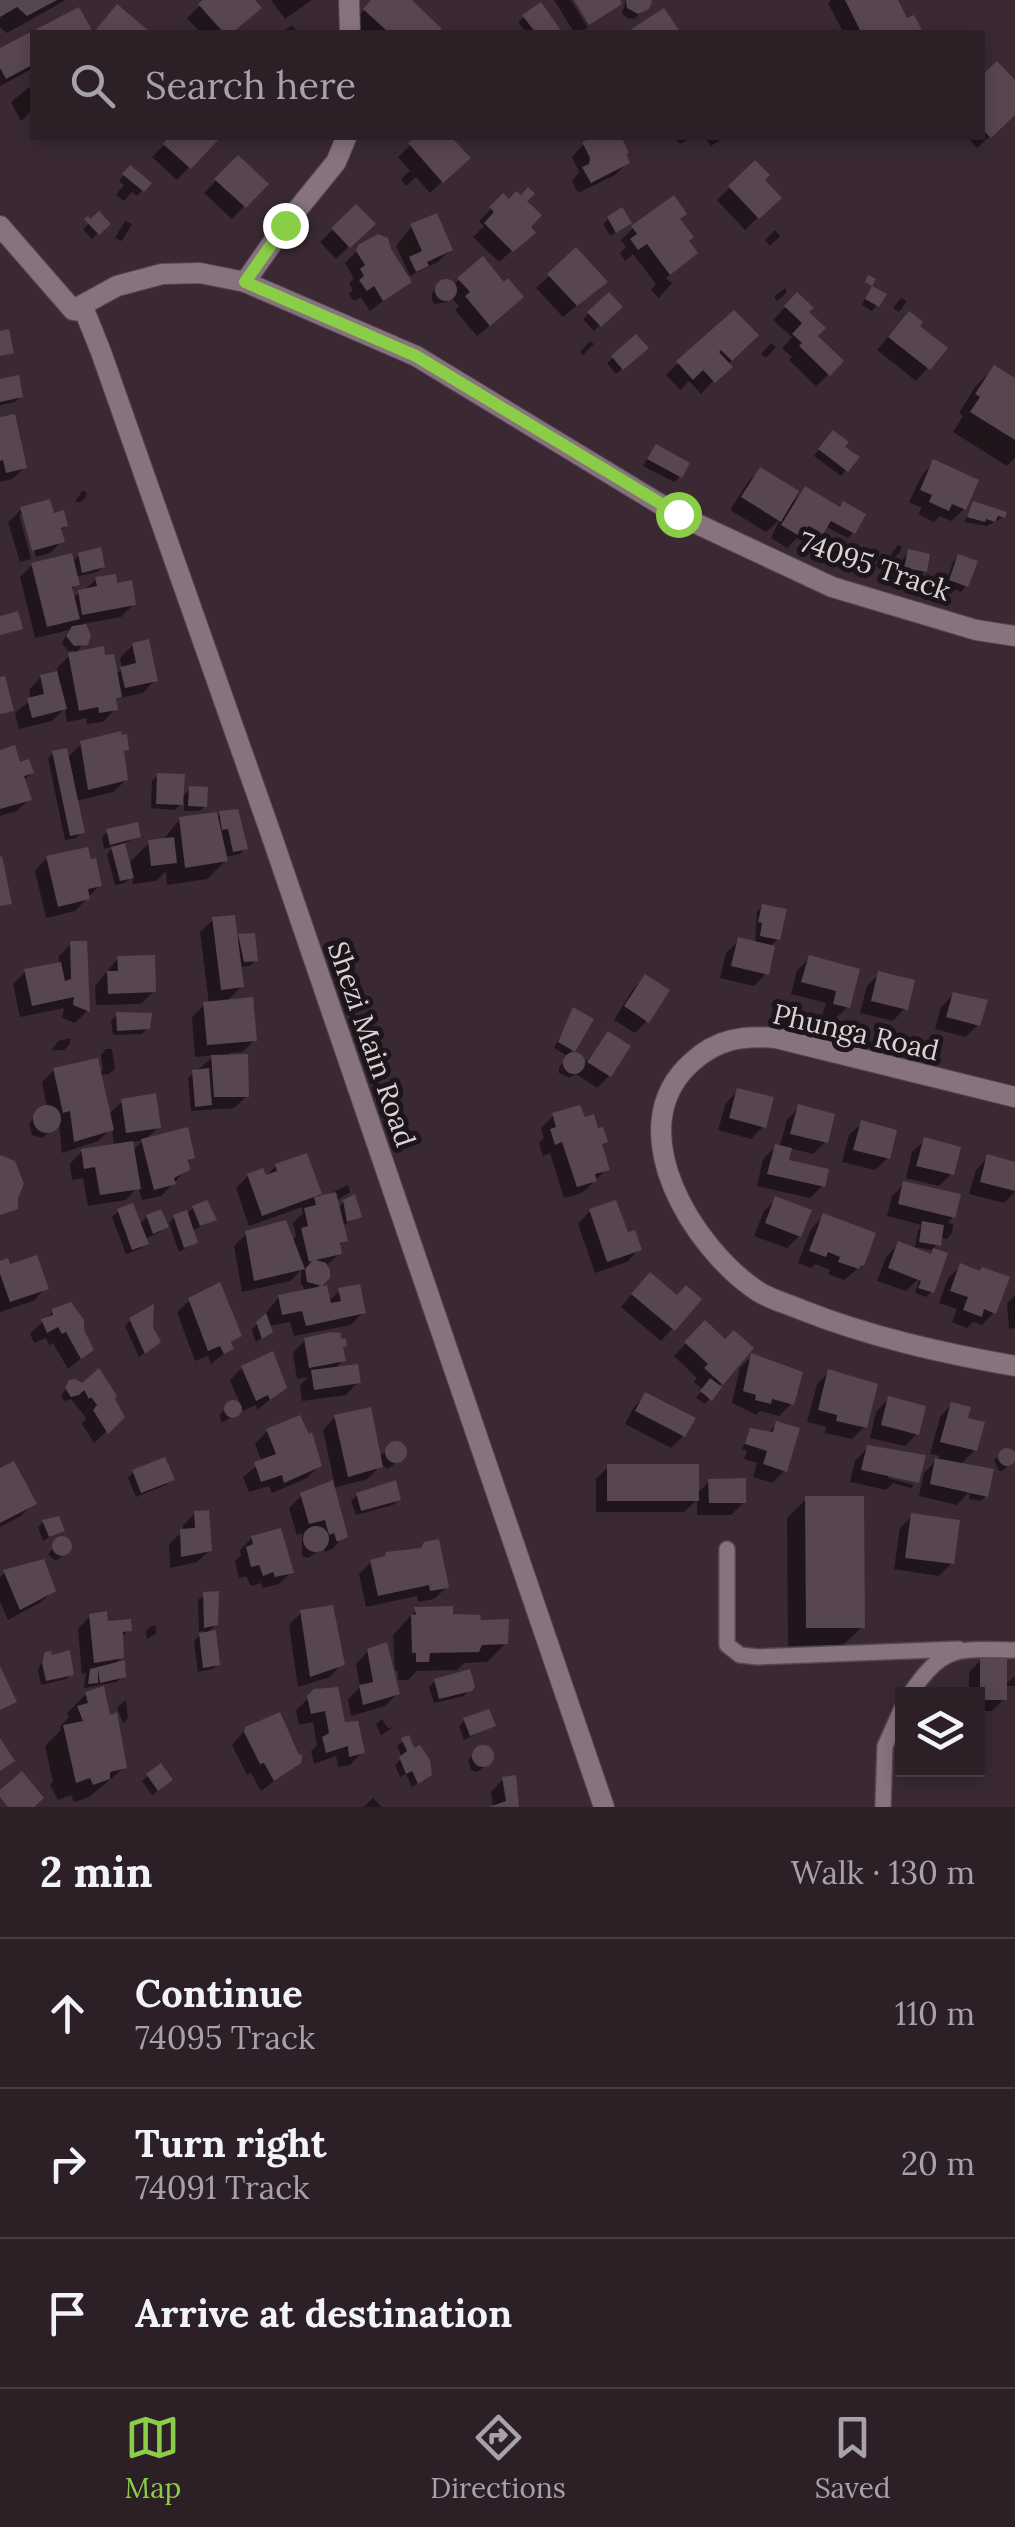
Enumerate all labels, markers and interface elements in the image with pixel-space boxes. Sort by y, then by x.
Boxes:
search box [30,30,985,140]
icon: search [65,58,120,113]
text: Search here [145,61,356,109]
route end [263,203,309,249]
route start [656,492,702,538]
street label: 74095 Track [795,523,955,609]
street label: Shezi Main Road [320,937,424,1151]
street label: Phunga Road [769,995,943,1069]
map controls [895,1687,985,1777]
button: layers [895,1687,985,1777]
text: 2 min [40,1845,153,1899]
text: Walk · 130 m [791,1852,975,1893]
text: Continue [135,1969,303,2017]
icon: ahead [40,1986,95,2041]
text: 110 m [895,1993,975,2034]
text: 74095 Track [135,2017,315,2058]
text: Turn right [135,2119,326,2167]
icon: right [40,2136,95,2191]
text: 20 m [901,2143,975,2184]
text: 74091 Track [135,2167,309,2208]
icon: arrive [40,2286,95,2341]
text: Arrive at destination [135,2289,512,2337]
tab: Map [124,2410,181,2506]
tab: Directions [430,2410,566,2506]
tab: Saved [815,2410,891,2506]

